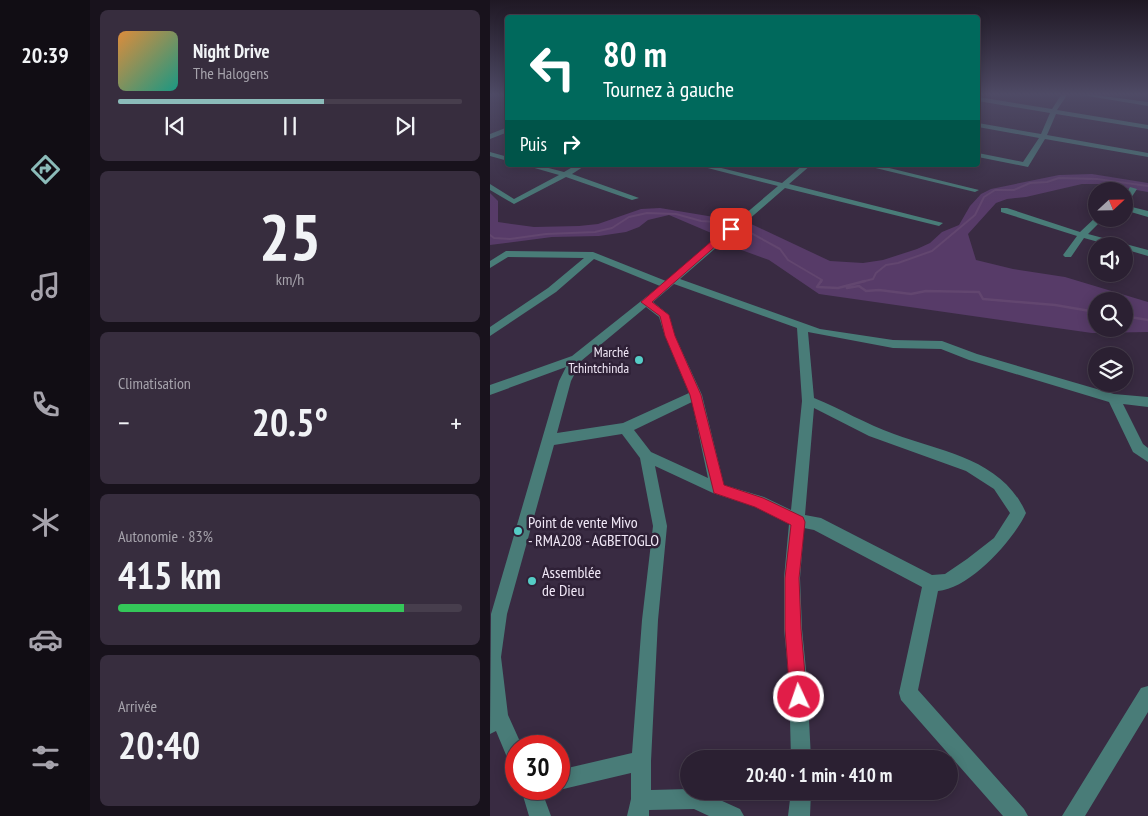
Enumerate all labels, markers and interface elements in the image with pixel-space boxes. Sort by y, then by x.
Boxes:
text: 80 m [603,31,667,77]
icon: left [520,35,585,100]
text: Night Drive [193,39,270,63]
text: 20:39 [21,41,69,69]
text: The Halogens [193,63,269,83]
text: Tournez à gauche [603,75,734,103]
icon: previous [161,112,189,140]
icon: pause [276,112,304,140]
icon: next [391,112,419,140]
icon: right [557,130,585,158]
text: Puis [520,132,547,156]
icon: directions [28,152,63,187]
north arrow [1088,182,1132,228]
map controls [1088,182,1133,392]
text: 25 [259,194,321,278]
pin [710,208,752,250]
icon: arrive [717,215,745,243]
button: sound [1088,237,1133,282]
icon: music [28,269,63,304]
text: km/h [276,269,304,289]
button: search [1088,292,1133,337]
place label: Marché Tchintchinda [568,343,629,377]
button: layers [1088,347,1133,392]
marker: Marché Tchintchinda [633,354,645,366]
text: Climatisation [118,373,191,393]
icon: phone [28,387,63,422]
text: 20.5° [252,397,328,446]
text: − [118,404,130,441]
text: + [450,404,462,441]
icon: climate [28,505,63,540]
place label: Point de vente Mivo - RMA208 - AGBETOGLO [528,512,659,550]
marker: Point de vente Mivo - RMA208 - AGBETOGLO [512,525,524,537]
text: Autonomie · 83% [118,526,213,546]
text: 415 km [118,550,221,599]
place label: Assemblée de Dieu [542,562,601,600]
marker: Assemblée de Dieu [526,575,538,587]
icon: car [28,622,63,657]
position arrow [772,670,824,722]
text: Arrivée [118,696,157,716]
text: 20:40 [118,720,200,769]
speed limit sign: 30 [505,735,570,800]
icon: filters [28,740,63,775]
text: 20:40 · 1 min · 410 m [746,763,892,787]

